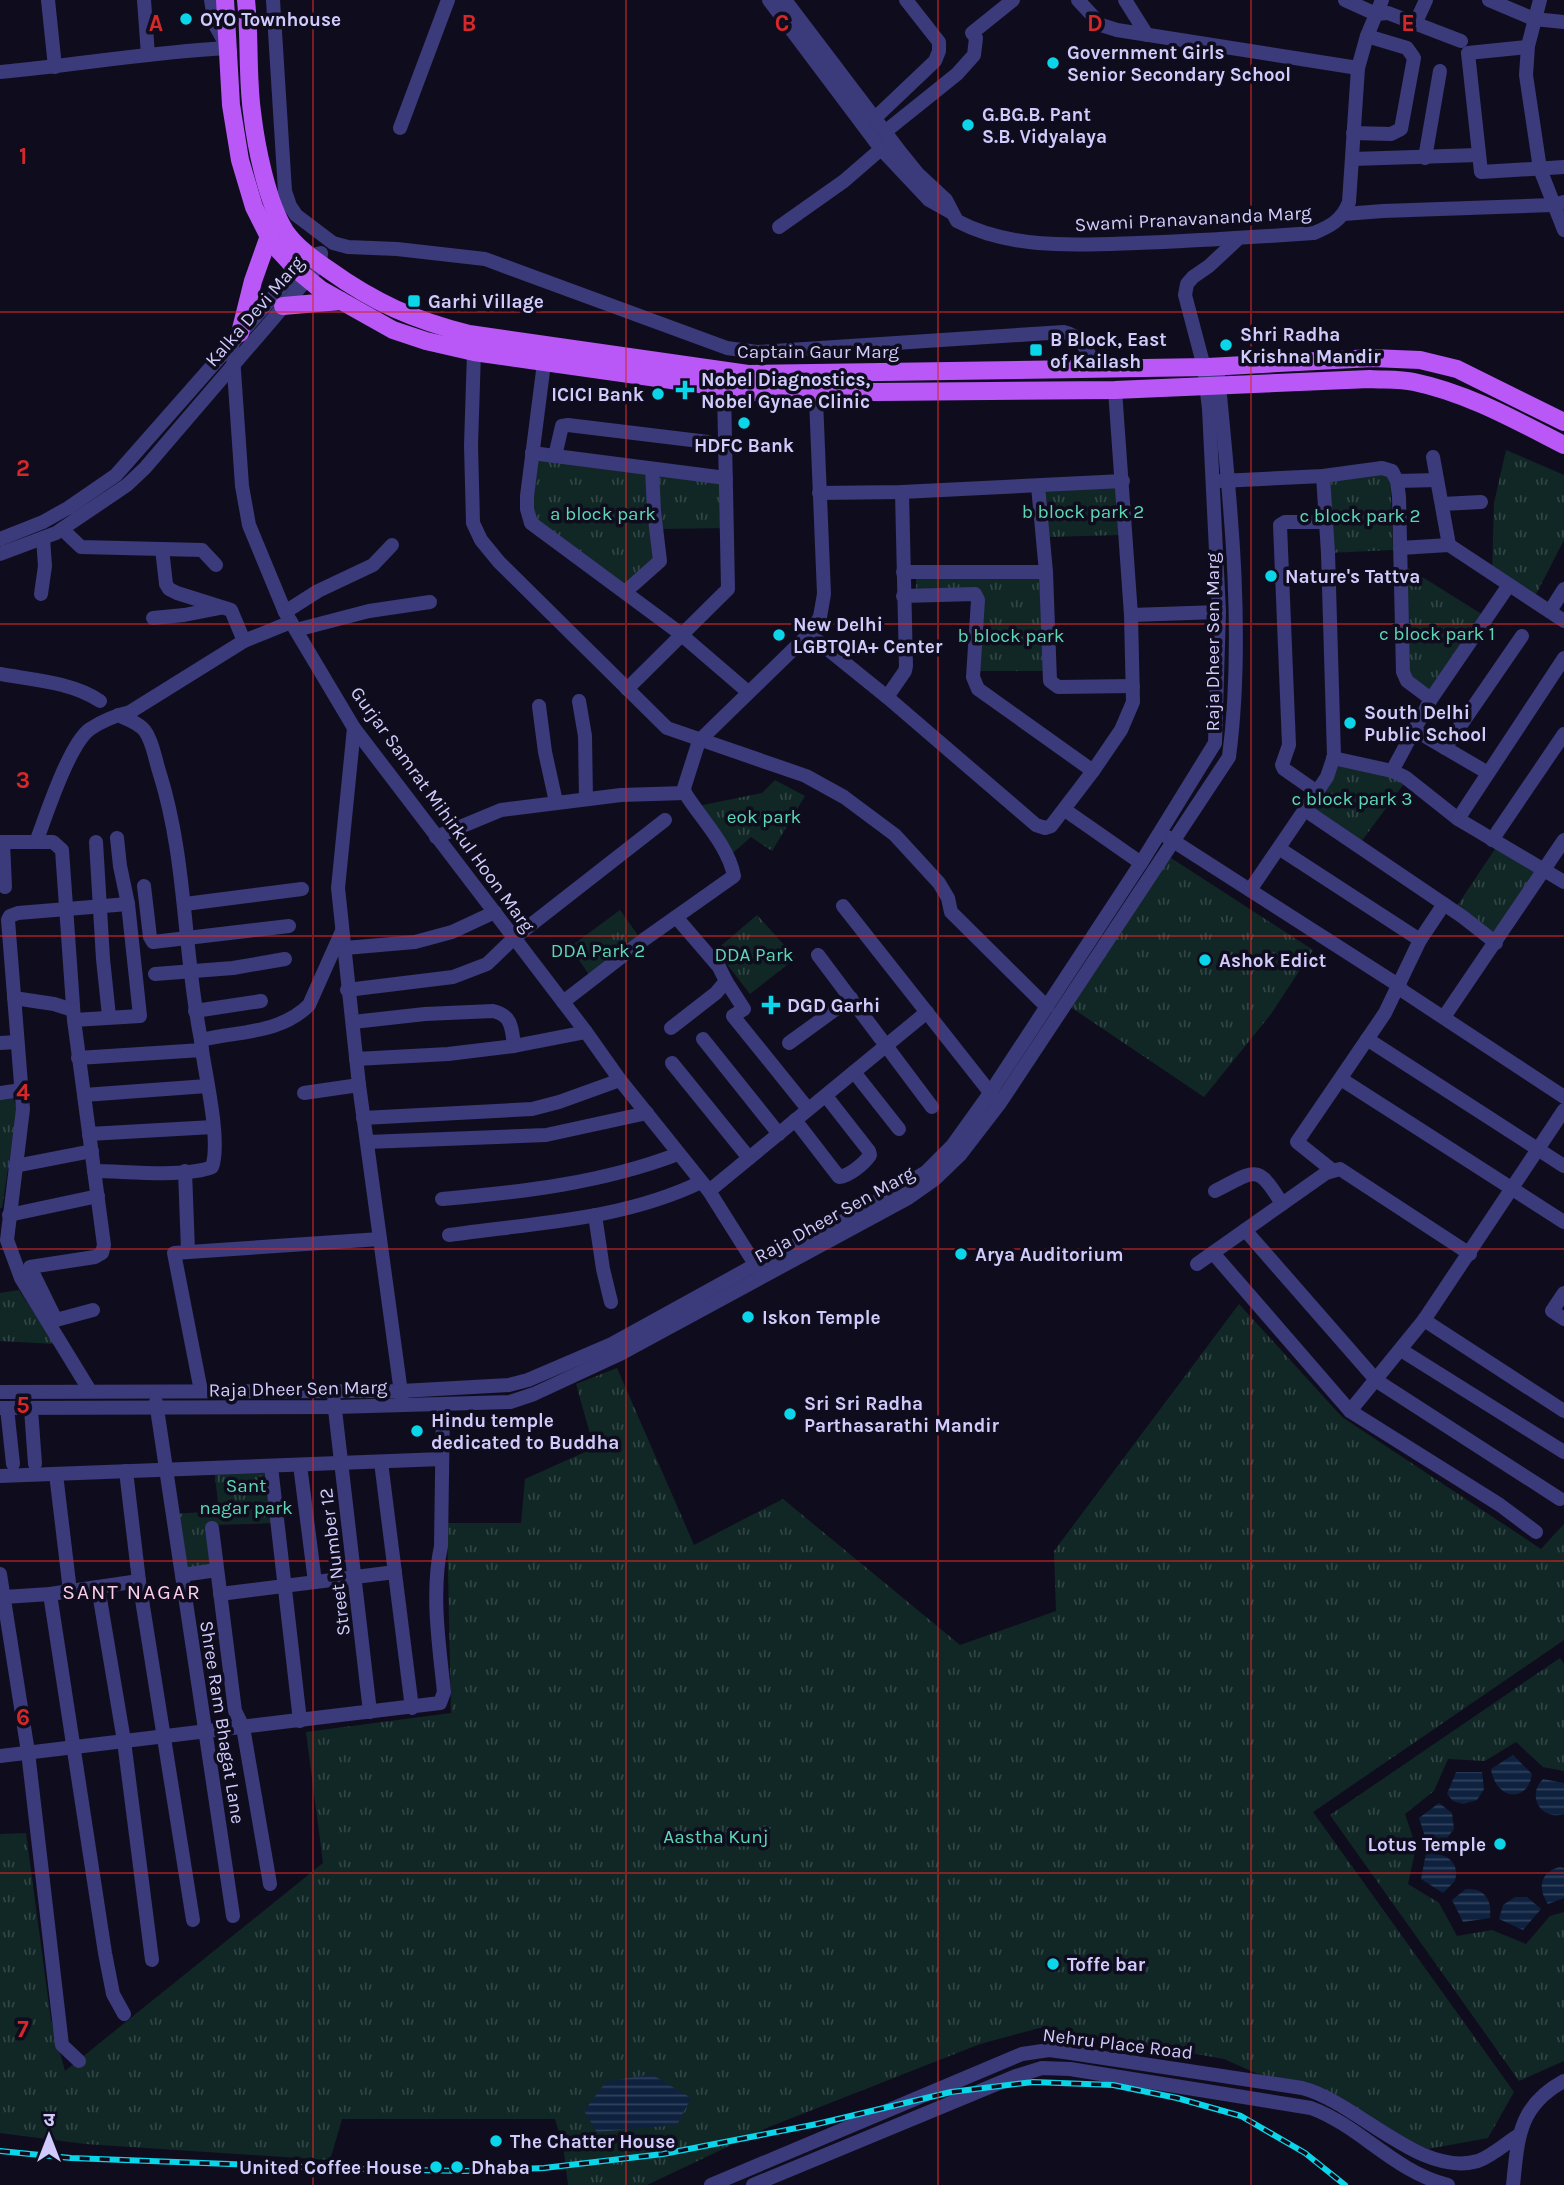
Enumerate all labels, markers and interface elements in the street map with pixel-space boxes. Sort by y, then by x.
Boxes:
place label: OYO Townhouse [200,9,341,31]
text: A [149,10,163,37]
text: B [462,10,476,37]
text: C [775,10,789,37]
text: D [1087,10,1103,37]
text: E [1401,10,1415,37]
marker: OYO Townhouse [178,11,194,27]
place label: Government Girls Senior Secondary School [1067,42,1291,86]
marker: Government Girls Senior Secondary School [1045,55,1061,71]
place label: G.BG.B. Pant S.B. Vidyalaya [982,104,1107,148]
marker: G.BG.B. Pant S.B. Vidyalaya [960,117,976,133]
text: 1 [19,143,27,170]
street label: Swami Pranavananda Marg [1074,202,1312,236]
street label: Kalka Devi Marg [201,252,309,371]
place label: Garhi Village [428,291,544,313]
marker: Garhi Village [406,293,422,309]
place label: Shri Radha Krishna Mandir [1240,324,1381,368]
place label: B Block, East of Kailash [1050,329,1167,373]
marker: Shri Radha Krishna Mandir [1218,337,1234,353]
street label: Captain Gaur Marg [737,341,899,363]
marker: B Block, East of Kailash [1028,342,1044,358]
place label: Nobel Diagnostics, Nobel Gynae Clinic [701,369,871,413]
marker: Nobel Diagnostics, Nobel Gynae Clinic [675,380,695,400]
place label: ICICI Bank [551,384,644,406]
marker: ICICI Bank [650,386,666,402]
marker: HDFC Bank [736,415,752,431]
place label: HDFC Bank [694,435,794,457]
text: 2 [16,455,30,482]
park label: b block park 2 [1022,501,1144,523]
park label: a block park [550,503,656,525]
park label: c block park 2 [1300,505,1420,527]
street label: Raja Dheer Sen Marg [1202,552,1224,732]
place label: Nature's Tattva [1285,566,1420,588]
marker: Nature's Tattva [1263,568,1279,584]
place label: New Delhi LGBTQIA+ Center [793,614,943,658]
park label: c block park 1 [1379,623,1495,645]
park label: b block park [958,625,1065,647]
marker: New Delhi LGBTQIA+ Center [771,627,787,643]
street label: Gurjar Samrat Mihirkul Hoon Marg [346,682,539,937]
place label: South Delhi Public School [1364,702,1487,746]
marker: South Delhi Public School [1342,715,1358,731]
text: 3 [16,767,30,794]
park label: c block park 3 [1291,788,1413,810]
park label: eok park [727,806,802,828]
park label: DDA Park 2 [551,940,645,962]
park label: DDA Park [714,944,794,966]
place label: Ashok Edict [1219,950,1326,972]
marker: Ashok Edict [1197,952,1213,968]
marker: DGD Garhi [761,995,781,1015]
place label: DGD Garhi [787,995,880,1017]
text: 4 [16,1079,30,1106]
street label: Raja Dheer Sen Marg [751,1162,918,1268]
place label: Arya Auditorium [975,1244,1123,1266]
marker: Arya Auditorium [953,1246,969,1262]
place label: Iskon Temple [762,1307,881,1329]
marker: Iskon Temple [740,1309,756,1325]
street label: Raja Dheer Sen Marg [208,1376,388,1402]
text: 5 [16,1392,30,1419]
place label: Sri Sri Radha Parthasarathi Mandir [804,1393,1000,1437]
marker: Sri Sri Radha Parthasarathi Mandir [782,1406,798,1422]
place label: Hindu temple dedicated to Buddha [431,1410,619,1454]
marker: Hindu temple dedicated to Buddha [409,1423,425,1439]
park label: Sant nagar park [199,1475,293,1519]
street label: Street Number 12 [315,1487,355,1637]
district label: SANT NAGAR [62,1580,202,1604]
street label: Shree Ram Bhagat Lane [195,1619,249,1825]
text: 6 [16,1704,30,1731]
park label: Aastha Kunj [663,1826,769,1848]
place label: Lotus Temple [1368,1834,1486,1856]
marker: Lotus Temple [1492,1836,1508,1852]
place label: Toffe bar [1067,1954,1146,1976]
marker: Toffe bar [1045,1956,1061,1972]
text: 7 [17,2016,29,2043]
street label: Nehru Place Road [1041,2024,1194,2064]
north arrow [14,2101,84,2171]
text: उ [43,2109,55,2131]
place label: The Chatter House [510,2131,675,2153]
marker: The Chatter House [488,2133,504,2149]
place label: United Coffee House [239,2157,422,2179]
place label: Dhaba [471,2157,530,2179]
marker: United Coffee House [428,2159,444,2175]
marker: Dhaba [449,2159,465,2175]

